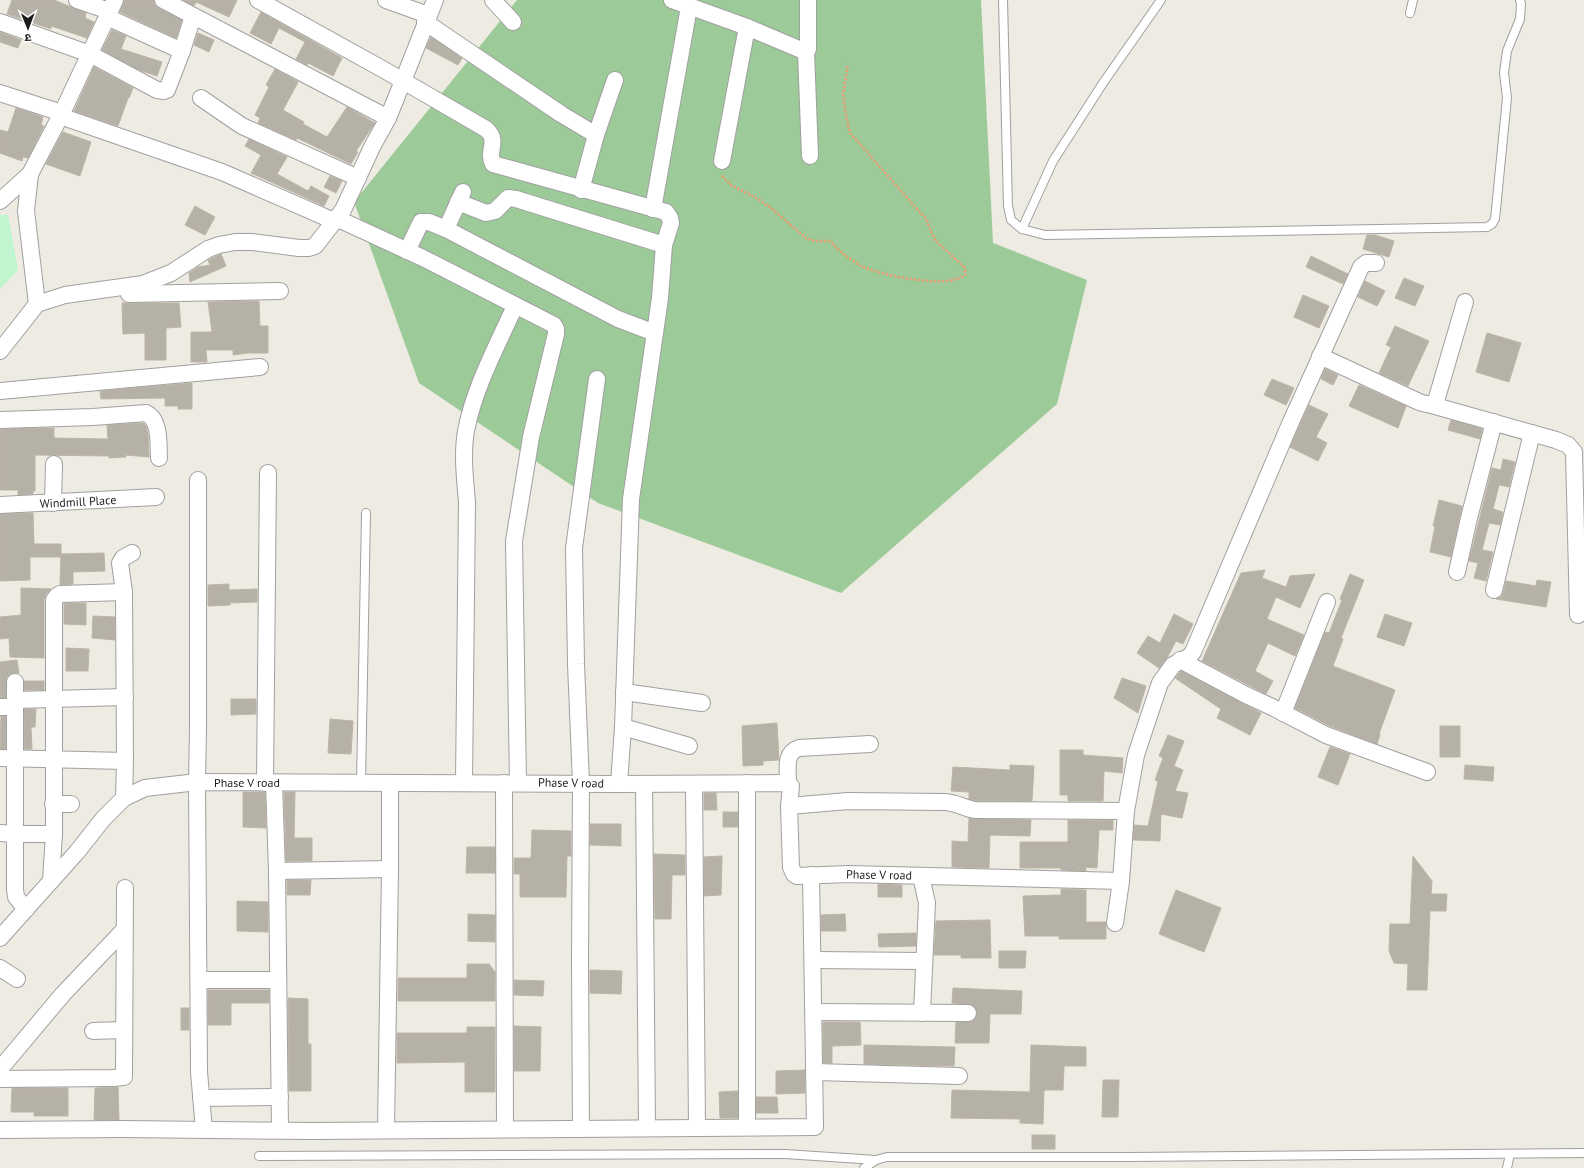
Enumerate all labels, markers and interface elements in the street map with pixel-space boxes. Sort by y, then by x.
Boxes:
north arrow [8,8,48,48]
text: उ [24,31,32,45]
street label: Windmill Place [39,492,117,511]
street label: Phase V road [538,774,604,791]
street label: Phase V road [214,775,280,790]
street label: Phase V road [846,866,912,883]

